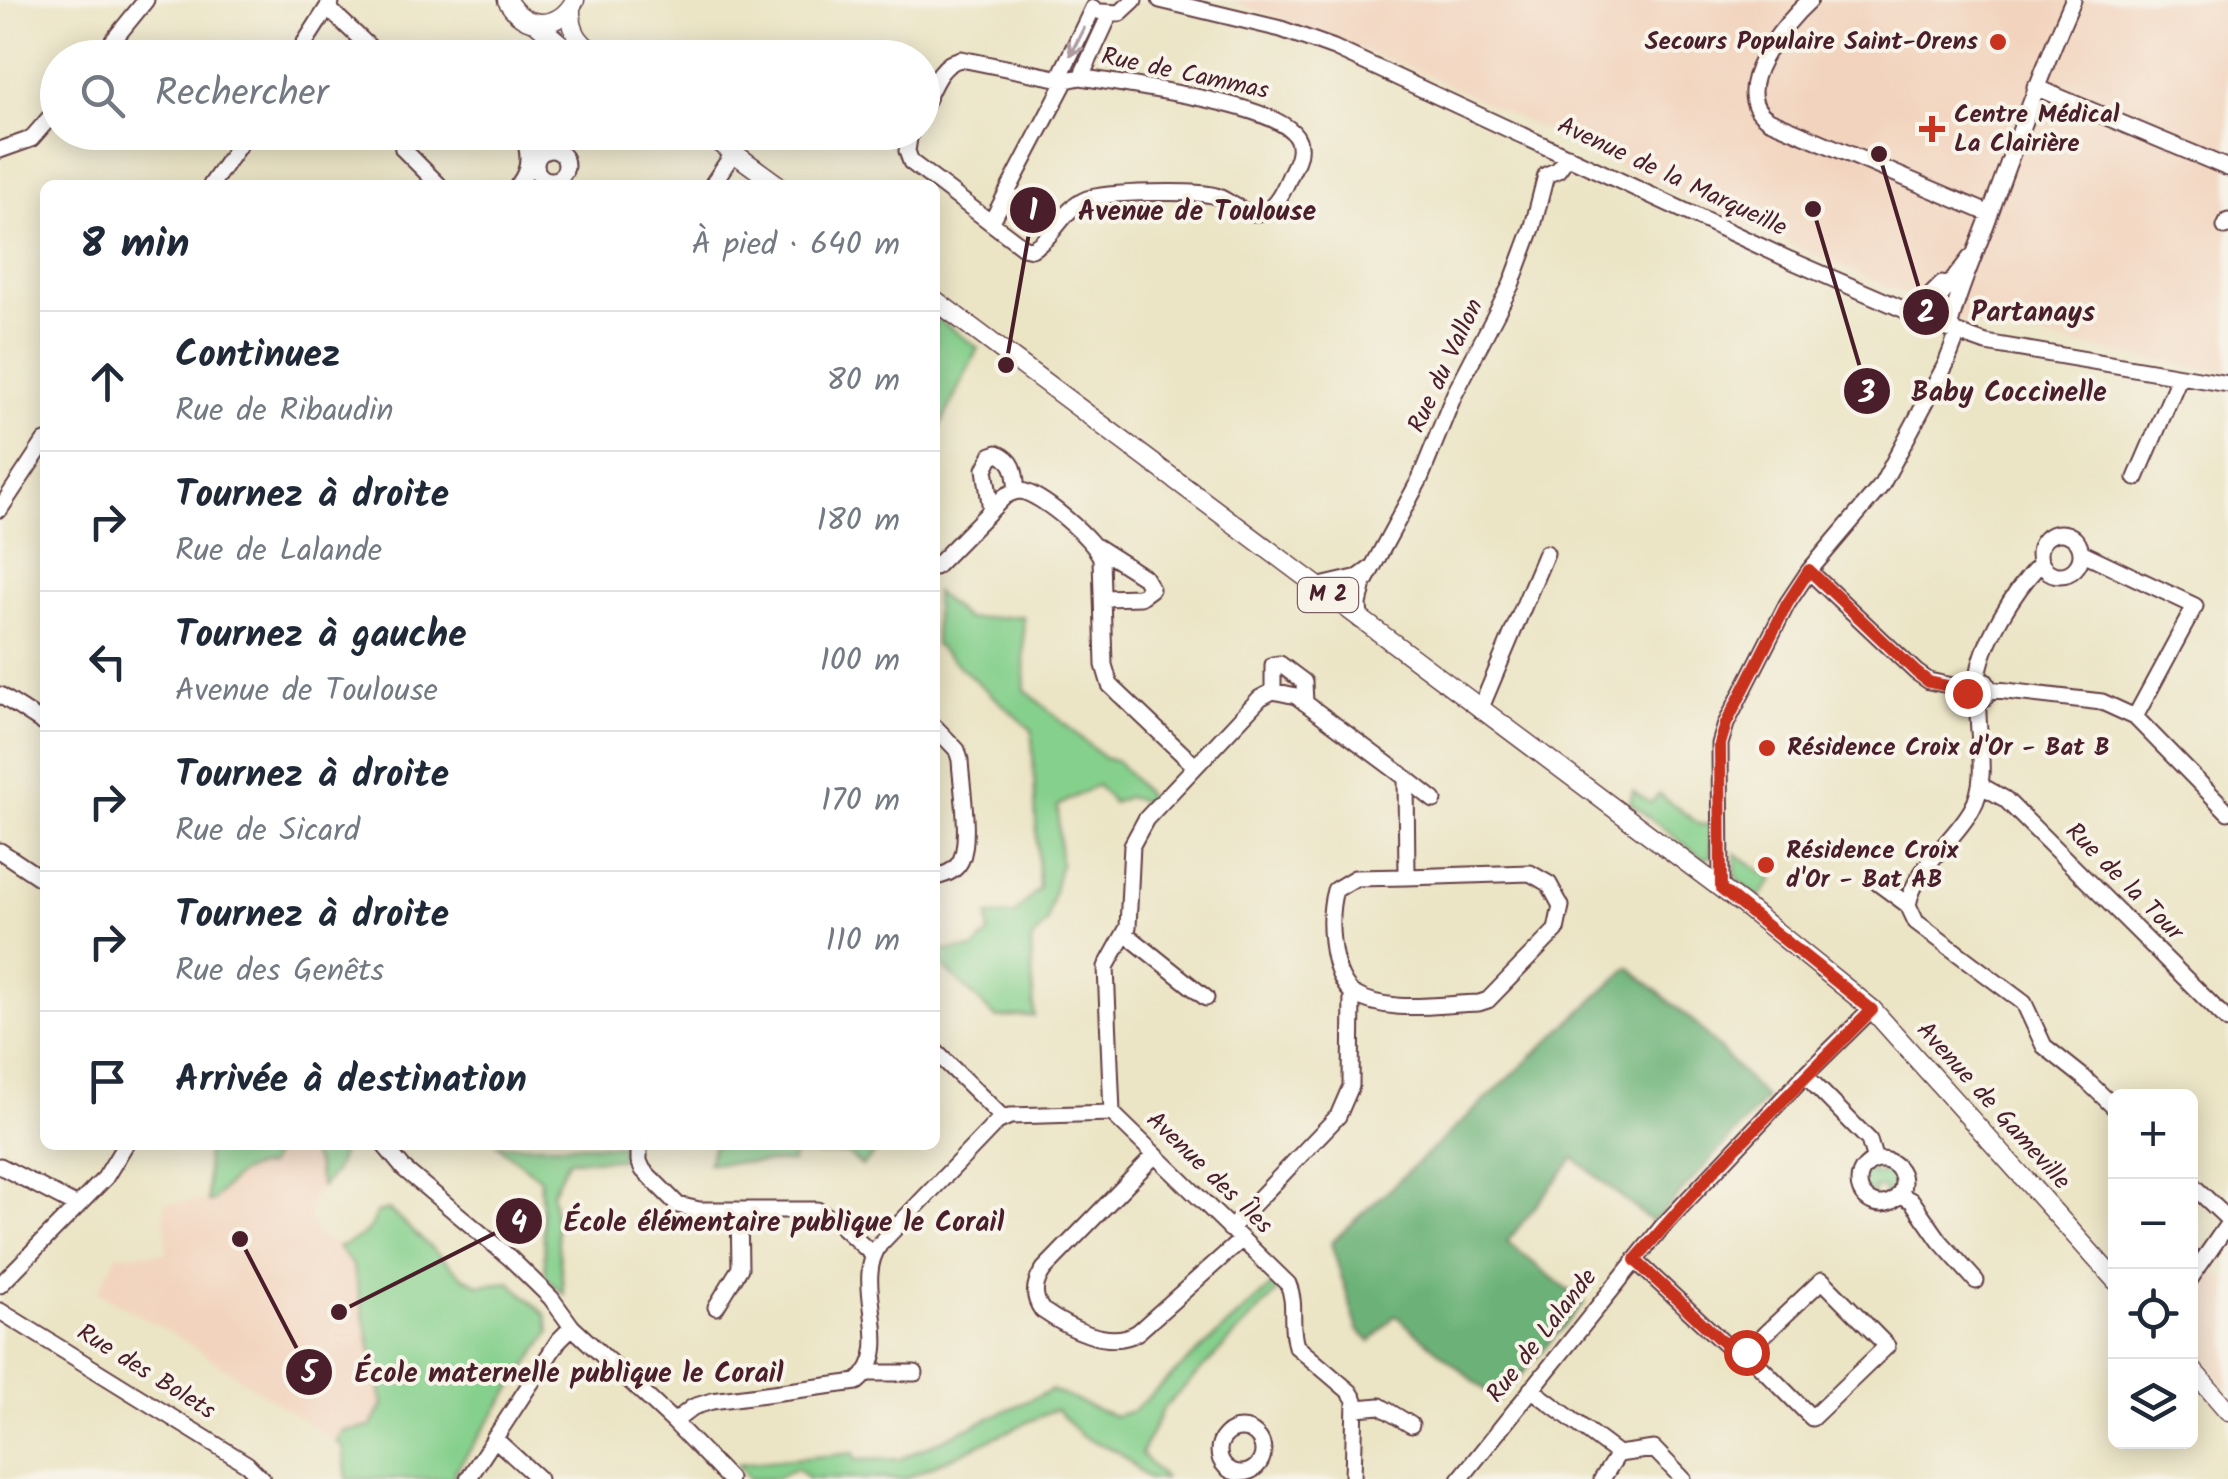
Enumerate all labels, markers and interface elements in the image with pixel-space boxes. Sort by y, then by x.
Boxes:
place label: Secours Populaire Saint-Orens [1645,22,1978,62]
one-way arrow [1067,27,1086,56]
marker: Secours Populaire Saint-Orens [1987,31,2009,53]
street label: Rue de Cammas [1097,37,1273,111]
search box [40,40,940,150]
text: Rechercher [155,65,328,125]
icon: search [75,68,130,123]
place label: Centre Médical La Clairière [1954,95,2120,164]
street label: Avenue de la Marqueille [1550,106,1794,248]
marker: Centre Médical La Clairière [1919,116,1945,142]
callout: Avenue de Toulouse [1008,181,1336,239]
text: 1 [1028,188,1038,236]
text: Avenue de Toulouse [1078,190,1317,235]
text: 8 min [80,212,190,279]
text: À pied · 640 m [691,220,900,271]
callout: Partanays [1901,283,2115,341]
text: 2 [1917,290,1935,338]
text: Partanays [1971,291,2095,336]
street label: Rue du Vallon [1397,292,1495,440]
text: Continuez [175,326,340,386]
icon: ahead [80,354,135,409]
text: 80 m [826,356,900,407]
callout: Baby Coccinelle [1842,362,2127,420]
text: 3 [1858,370,1875,418]
text: Baby Coccinelle [1911,371,2107,416]
text: Rue de Ribaudin [175,386,394,437]
text: Tournez à droite [175,466,449,526]
icon: right [80,494,135,549]
text: 180 m [816,496,900,547]
text: Rue de Lalande [175,526,382,577]
road number: M 2 [1298,578,1358,612]
text: Tournez à gauche [175,606,467,666]
icon: left [80,634,135,689]
text: 100 m [820,636,900,687]
text: Avenue de Toulouse [175,666,438,717]
route end [1945,671,1991,717]
place label: Résidence Croix d'Or - Bat B [1787,728,2110,768]
marker: Résidence Croix d'Or - Bat B [1756,737,1778,759]
text: Tournez à droite [175,746,449,806]
icon: right [80,774,135,829]
text: 170 m [821,776,900,827]
text: Rue de Sicard [175,806,360,857]
street label: Rue de la Tour [2055,813,2194,952]
place label: Résidence Croix d'Or - Bat AB [1786,831,1960,900]
marker: Résidence Croix d'Or - Bat AB [1755,854,1777,876]
text: Tournez à droite [175,886,449,946]
icon: right [80,914,135,969]
text: 110 m [826,916,900,967]
text: Rue des Genêts [175,946,384,997]
street label: Avenue de Gameville [1906,1013,2080,1199]
text: Arrivée à destination [175,1051,527,1111]
icon: arrive [80,1054,135,1109]
map controls [2108,1089,2198,1449]
button: + [2108,1089,2198,1179]
street label: Avenue des Îles [1136,1102,1282,1245]
button: − [2108,1179,2198,1269]
callout: École élémentaire publique le Corail [494,1192,1025,1250]
text: 4 [511,1200,527,1248]
text: École élémentaire publique le Corail [564,1201,1005,1246]
street label: Rue de Lalande [1476,1260,1608,1412]
button: locate [2108,1269,2198,1359]
street label: Rue des Bolets [69,1313,224,1431]
route start [1724,1330,1770,1376]
callout: École maternelle publique le Corail [284,1343,803,1401]
text: 5 [300,1350,319,1398]
text: École maternelle publique le Corail [355,1352,784,1397]
button: layers [2108,1359,2198,1449]

